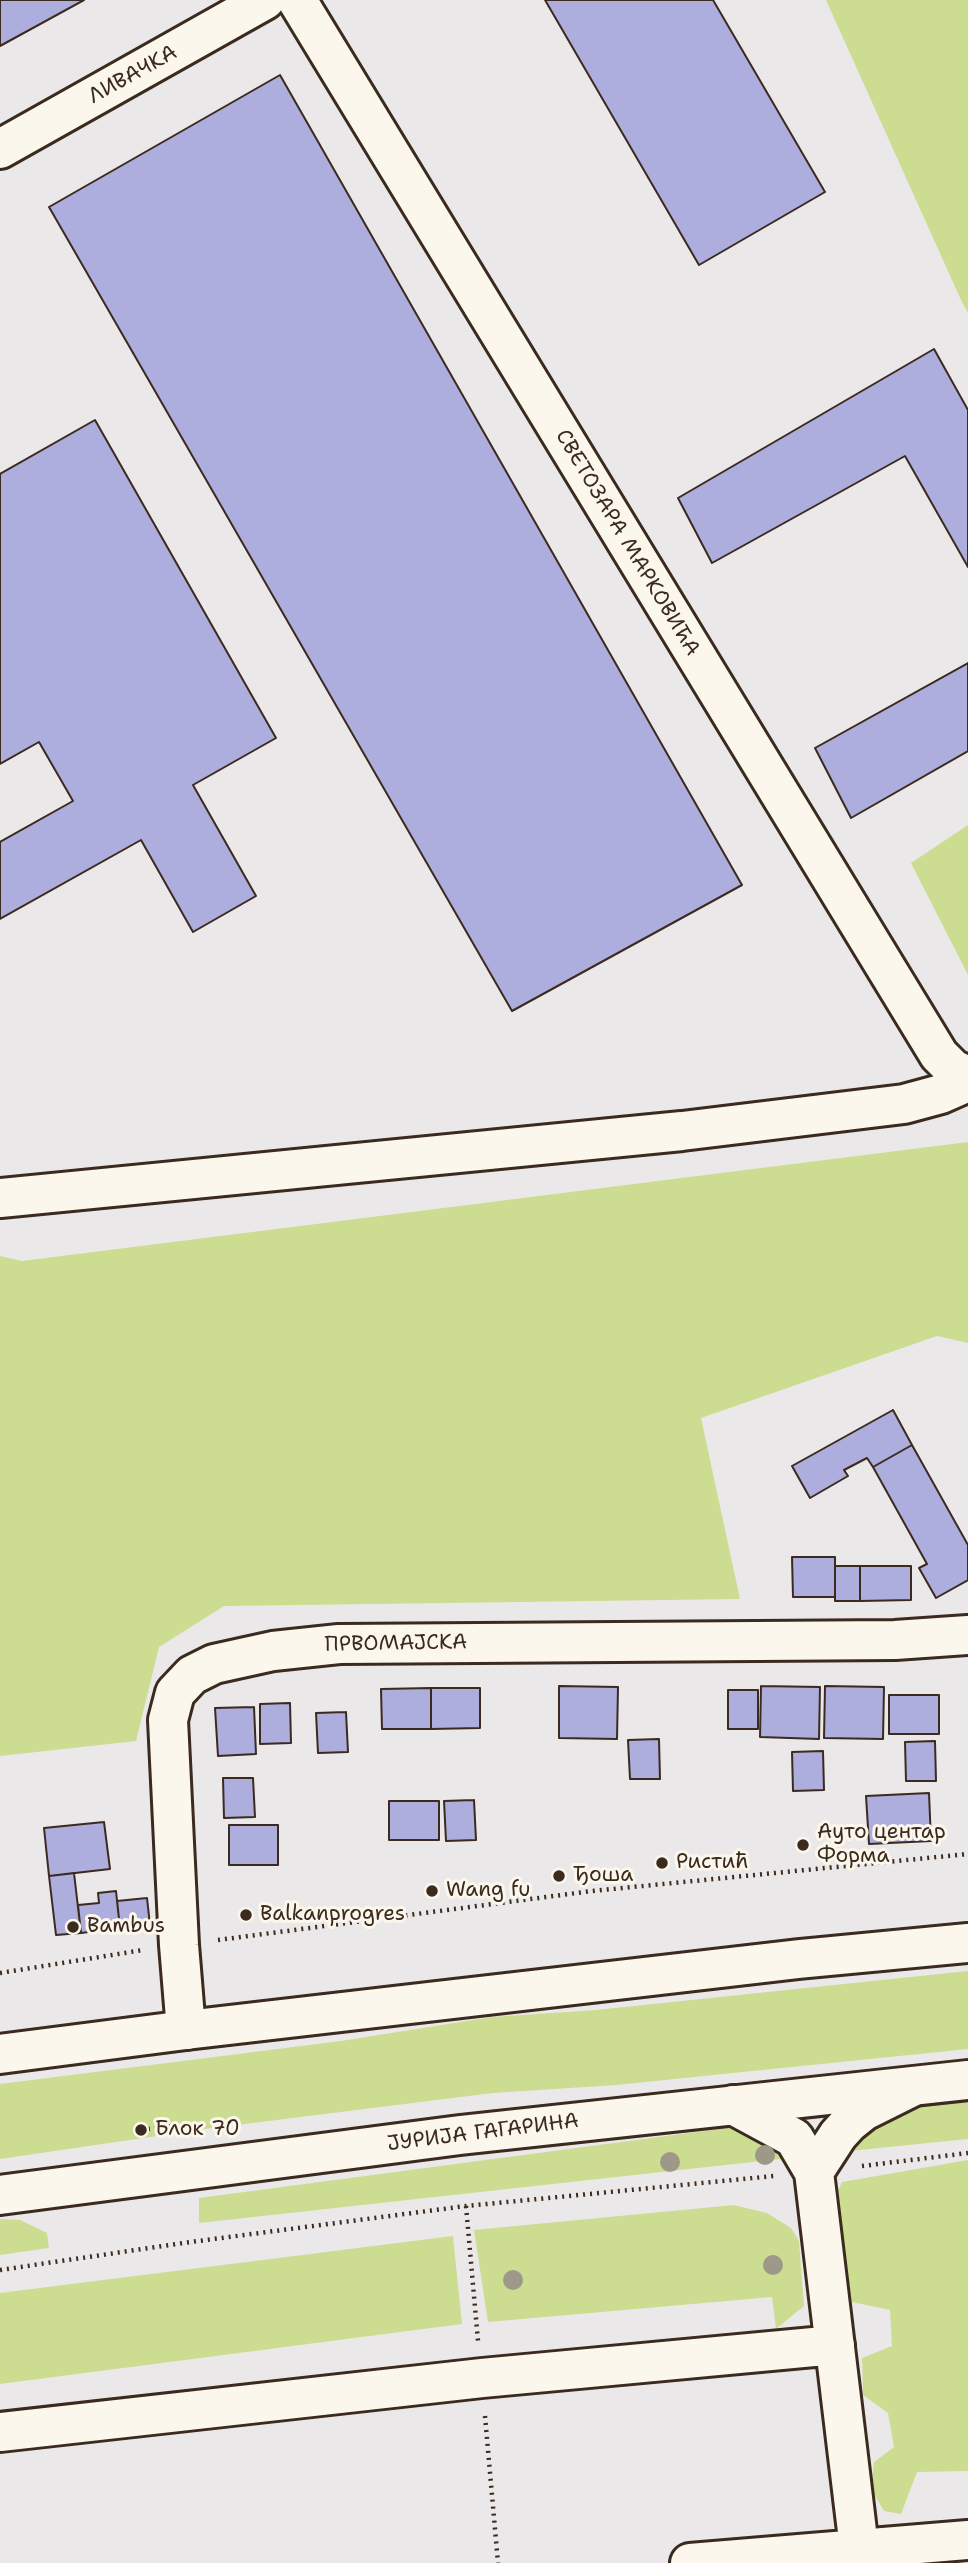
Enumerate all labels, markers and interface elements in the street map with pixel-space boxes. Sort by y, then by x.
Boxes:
street label: ЛИВАЧКА [84,40,182,110]
street label: СВЕТОЗАРА МАРКОВИЋА [549,425,705,661]
street label: ПРВОМАЈСКА [325,1630,467,1658]
place label: Ауто центар Форма [817,1820,946,1870]
marker: Ауто центар Форма [795,1837,811,1853]
place label: Ристић [676,1850,748,1876]
marker: Ристић [654,1855,670,1871]
place label: Ђоша [573,1863,633,1889]
marker: Ђоша [551,1868,567,1884]
place label: Wang fu [446,1878,530,1904]
marker: Wang fu [424,1883,440,1899]
place label: Balkanprogres [260,1902,405,1928]
marker: Balkanprogres [238,1907,254,1923]
place label: Bambus [87,1914,165,1940]
marker: Bambus [65,1919,81,1935]
street label: ЈУРИЈА ГАГАРИНА [386,2109,580,2157]
place label: Блок 70 [155,2117,240,2143]
marker: Блок 70 [133,2122,149,2138]

